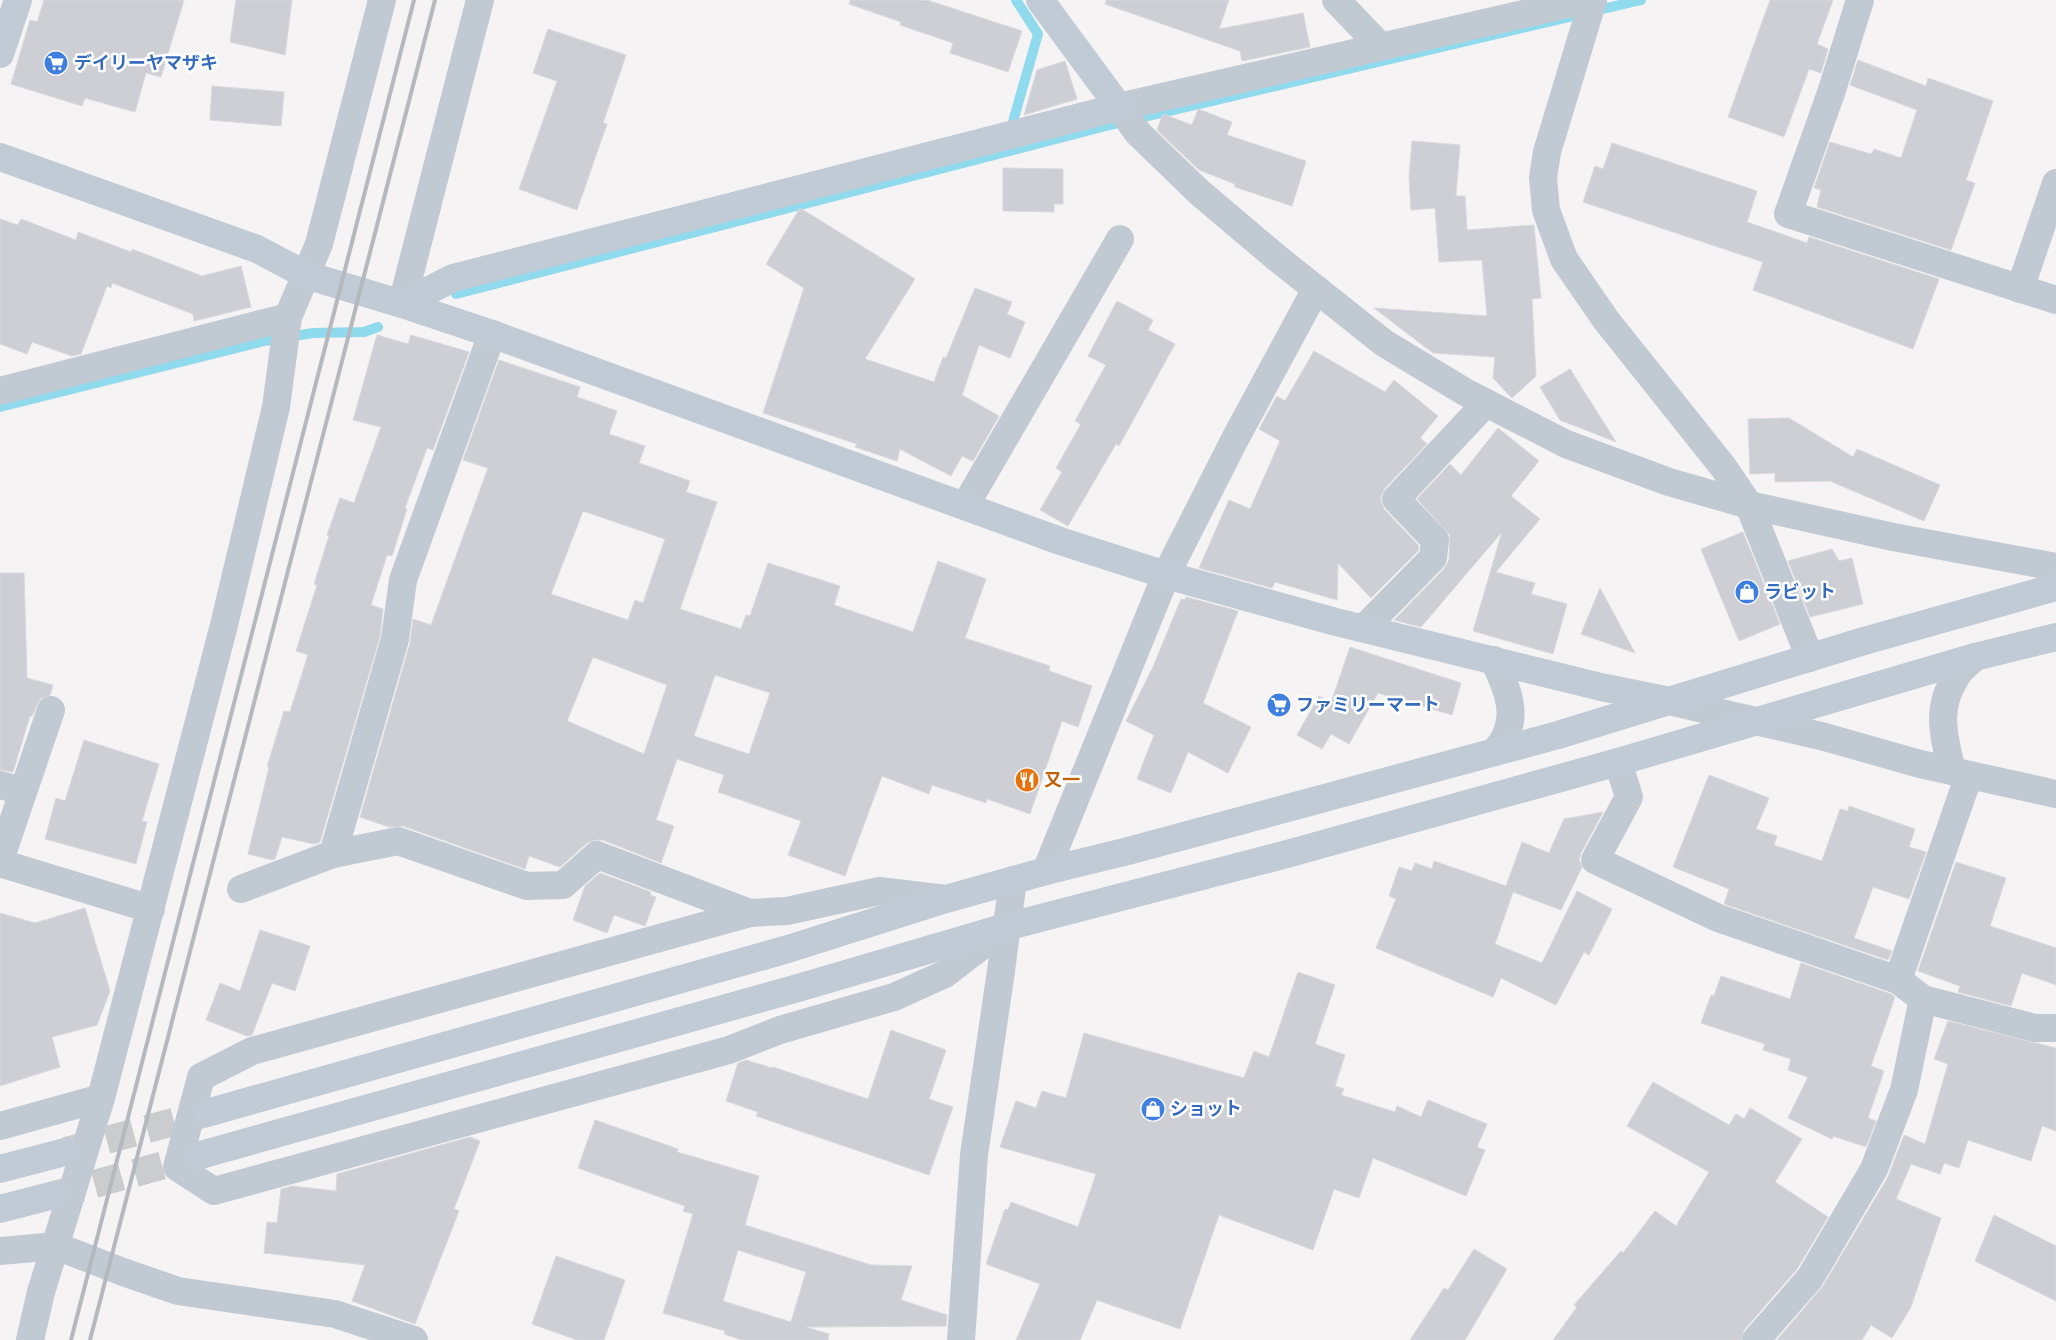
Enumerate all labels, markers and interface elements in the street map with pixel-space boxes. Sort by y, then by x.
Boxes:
supermarket icon: デイリーヤマザキ [43,50,69,76]
place label: デイリーヤマザキ [74,52,218,73]
shop icon: ラビット [1734,579,1760,605]
place label: ラビット [1764,581,1836,602]
supermarket icon: ファミリーマート [1266,692,1292,718]
place label: ファミリーマート [1296,694,1440,715]
restaurant icon: 又一 [1014,767,1040,793]
place label: 又一 [1044,769,1080,790]
shop icon: ショット [1140,1096,1166,1122]
place label: ショット [1170,1098,1242,1119]

